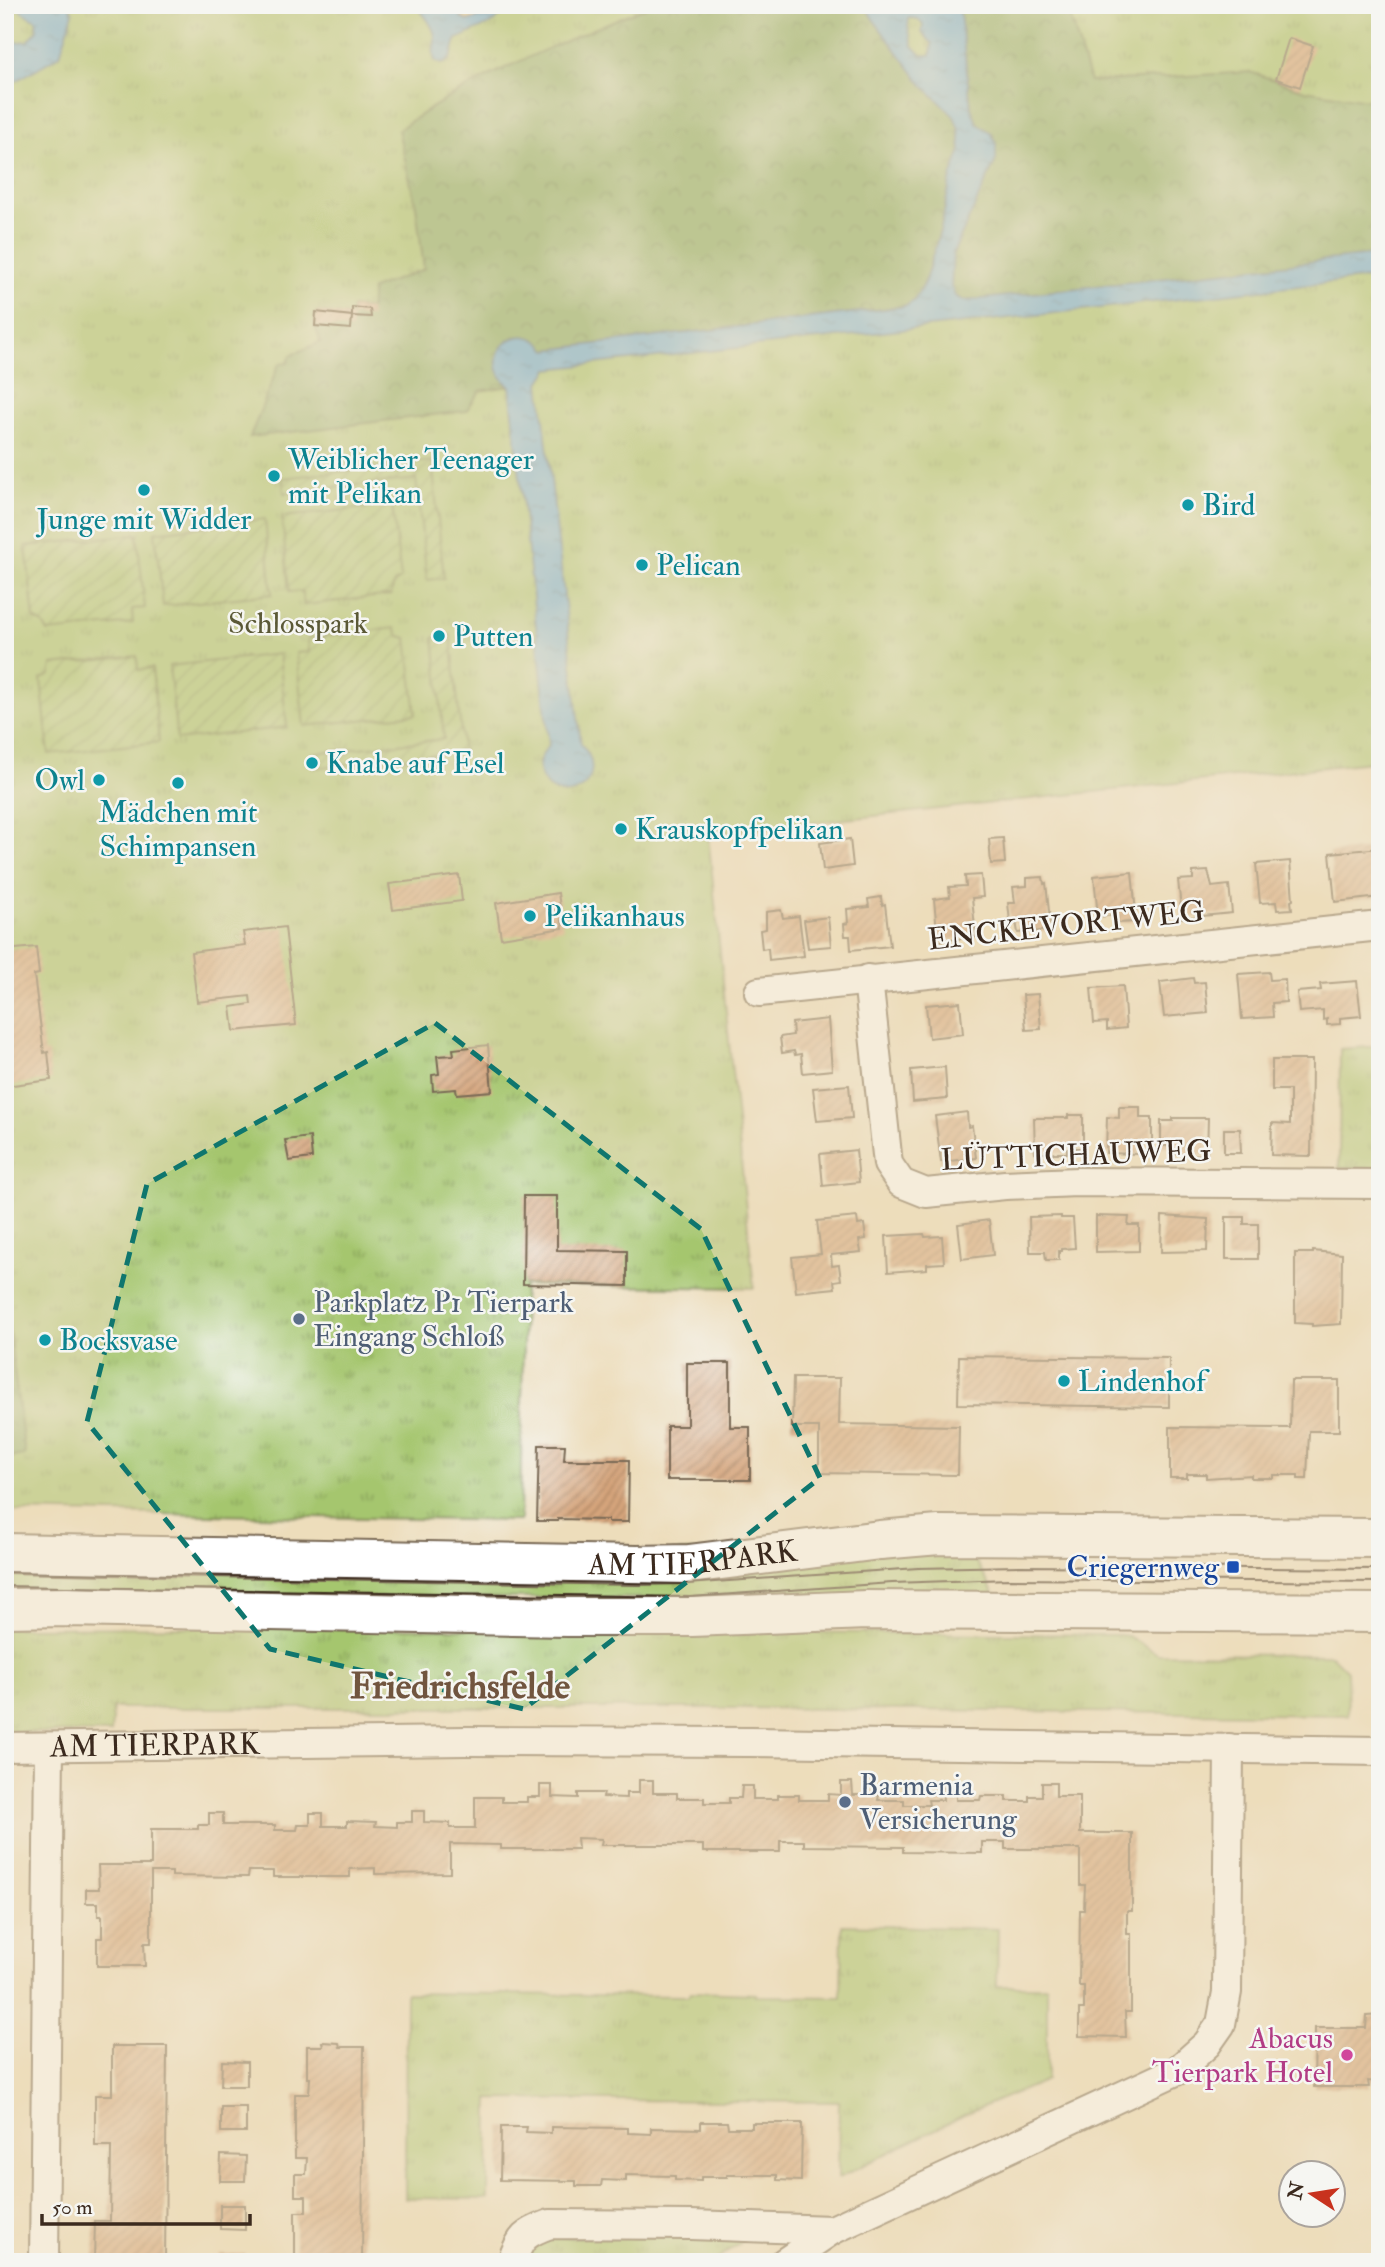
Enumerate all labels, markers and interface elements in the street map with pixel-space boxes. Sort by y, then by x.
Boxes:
place label: Weiblicher Teenager mit Pelikan [287,441,534,512]
marker: Weiblicher Teenager mit Pelikan [266,468,282,484]
marker: Junge mit Widder [136,482,152,498]
place label: Bird [1202,487,1255,524]
marker: Bird [1180,497,1196,513]
place label: Junge mit Widder [36,501,251,538]
place label: Pelican [656,547,741,584]
marker: Pelican [634,557,650,573]
park label: Schlosspark [228,605,368,642]
place label: Putten [453,618,533,655]
marker: Putten [431,628,447,644]
place label: Knabe auf Esel [326,745,505,782]
marker: Knabe auf Esel [304,755,320,771]
place label: Owl [35,762,85,799]
marker: Owl [91,772,107,788]
marker: Mädchen mit Schimpansen [170,775,186,791]
place label: Mädchen mit Schimpansen [99,794,258,865]
place label: Krauskopfpelikan [635,811,844,848]
marker: Krauskopfpelikan [613,821,629,837]
street label: ENCKEVORTWEG [926,893,1206,958]
place label: Pelikanhaus [544,898,685,935]
marker: Pelikanhaus [522,908,538,924]
street label: LÜTTICHAUWEG [940,1132,1212,1179]
place label: Parkplatz P1 Tierpark Eingang Schloß [313,1284,574,1355]
marker: Parkplatz P1 Tierpark Eingang Schloß [291,1311,307,1327]
place label: Bocksvase [59,1322,178,1359]
marker: Bocksvase [37,1332,53,1348]
place label: Lindenhof [1078,1363,1210,1400]
marker: Lindenhof [1056,1373,1072,1389]
street label: AM TIERPARK [586,1532,800,1584]
place label: Criegernweg [1067,1549,1220,1586]
marker: Criegernweg [1225,1559,1241,1575]
district label: Friedrichsfelde [350,1663,571,1710]
street label: AM TIERPARK [49,1726,261,1765]
place label: Barmenia Versicherung [859,1767,1018,1838]
marker: Barmenia Versicherung [837,1794,853,1810]
place label: Abacus Tierpark Hotel [1152,2020,1333,2091]
marker: Abacus Tierpark Hotel [1339,2047,1355,2063]
north arrow [1276,2158,1346,2228]
text: N [1283,2179,1310,2202]
scale bar [42,2183,250,2227]
text: 50 m [52,2194,93,2221]

